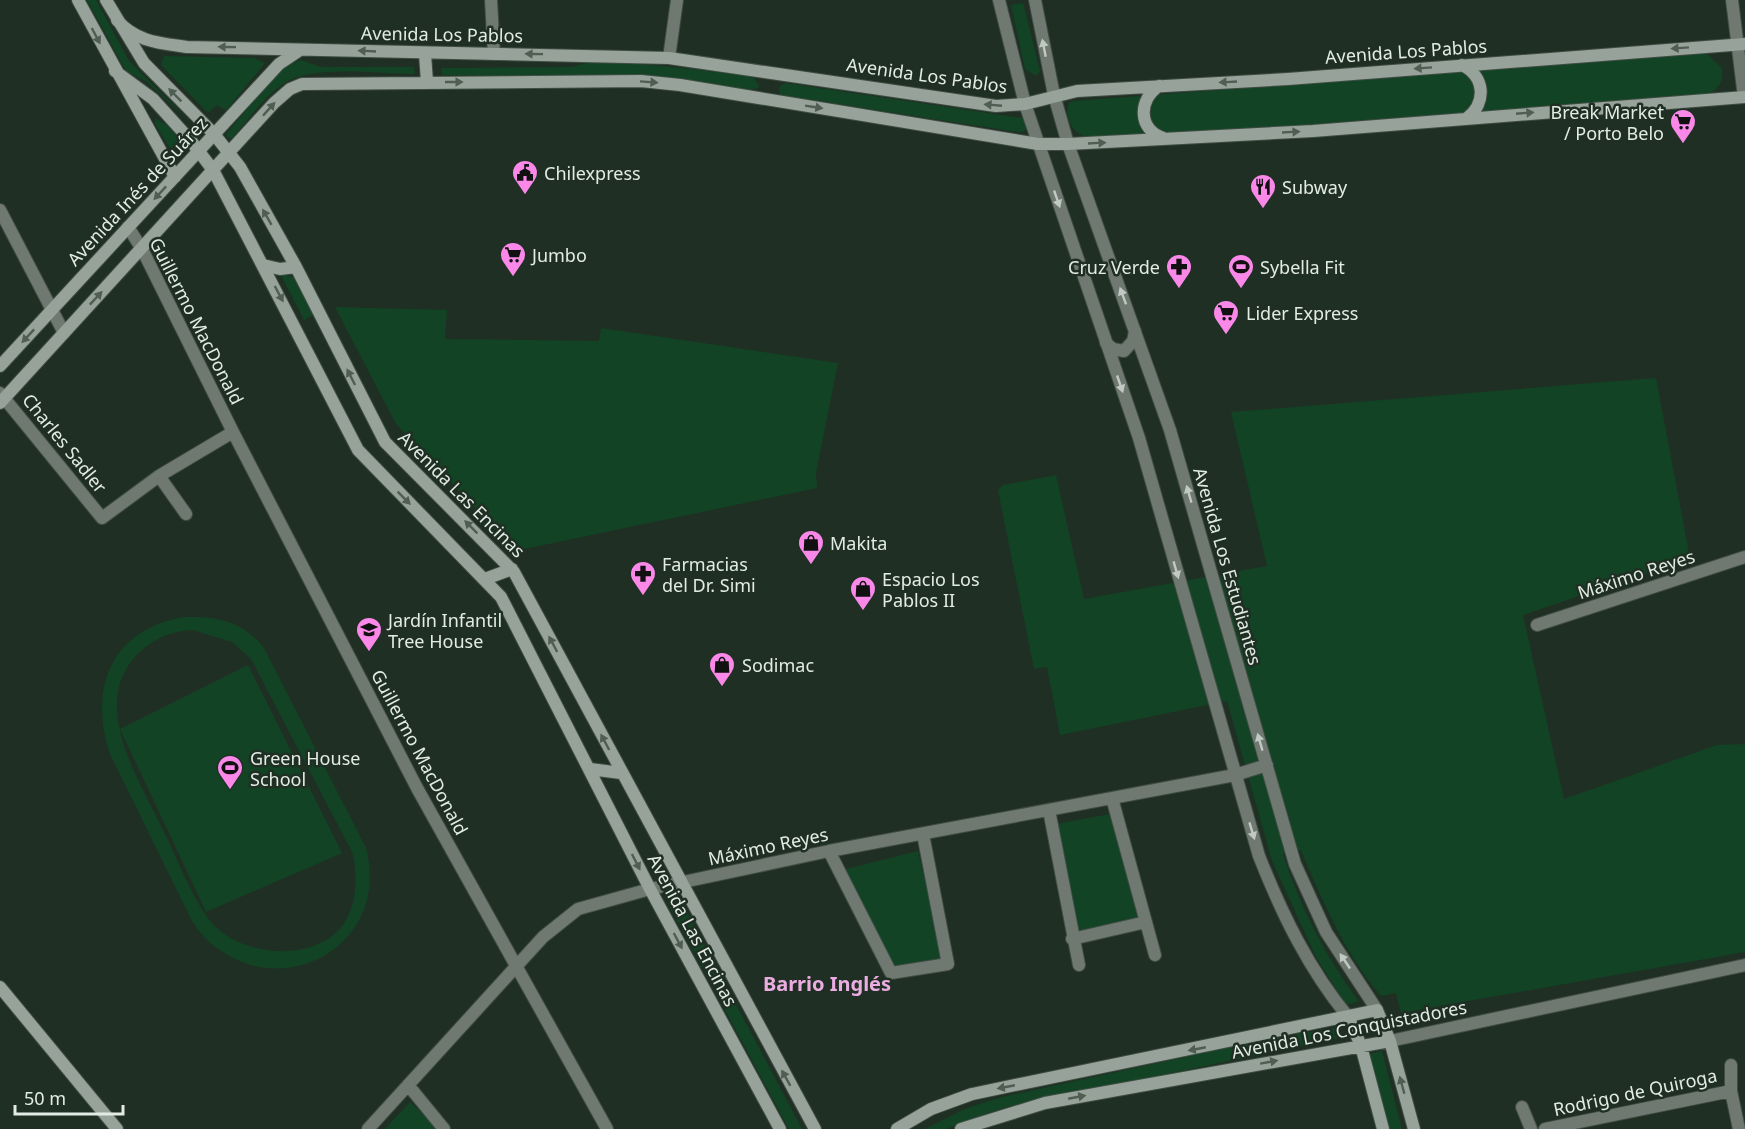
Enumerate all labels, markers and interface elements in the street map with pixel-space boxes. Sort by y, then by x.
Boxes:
street label: Avenida Los Pablos [361,21,523,47]
one-way arrow [91,27,101,44]
street label: Avenida Los Pablos [1324,33,1488,69]
one-way arrow [1039,38,1048,57]
one-way arrow [217,43,236,52]
one-way arrow [1670,44,1689,53]
one-way arrow [357,47,376,56]
one-way arrow [525,49,544,59]
street label: Avenida Los Pablos [845,52,1009,98]
one-way arrow [1413,63,1432,73]
one-way arrow [445,77,464,87]
one-way arrow [640,77,659,87]
one-way arrow [1219,77,1238,87]
one-way arrow [167,88,182,102]
one-way arrow [983,100,1002,110]
place label: Break Market / Porto Belo [1551,100,1664,145]
one-way arrow [262,102,275,117]
one-way arrow [805,103,824,112]
supermarket icon: Break Market / Porto Belo [1668,107,1698,145]
one-way arrow [1516,108,1535,118]
street label: Avenida Inés de Suárez [62,111,212,271]
one-way arrow [1282,127,1301,136]
one-way arrow [1087,138,1106,147]
public building icon: Chilexpress [510,158,540,196]
place label: Chilexpress [544,161,641,185]
restaurant icon: Subway [1248,172,1278,210]
place label: Subway [1282,175,1348,199]
one-way arrow [153,185,167,200]
one-way arrow [1053,190,1062,208]
one-way arrow [263,208,273,225]
street label: Guillermo MacDonald [144,233,250,409]
supermarket icon: Jumbo [498,240,528,278]
place label: Jumbo [530,243,587,267]
pharmacy icon: Cruz Verde [1164,252,1194,290]
sports icon: Sybella Fit [1226,252,1256,290]
place label: Cruz Verde [1068,255,1160,279]
place label: Sybella Fit [1260,255,1345,279]
one-way arrow [274,286,284,303]
one-way arrow [1117,287,1127,305]
one-way arrow [89,292,103,306]
supermarket icon: Lider Express [1211,298,1241,336]
place label: Lider Express [1246,301,1358,325]
one-way arrow [22,328,35,343]
one-way arrow [346,368,355,385]
one-way arrow [1116,375,1125,393]
street label: Charles Sadler [17,388,113,498]
street label: Avenida Las Encinas [394,426,530,562]
street label: Avenida Los Estudiantes [1188,464,1268,668]
one-way arrow [1183,485,1193,503]
one-way arrow [397,490,411,504]
one-way arrow [464,521,478,535]
shop icon: Makita [796,528,826,566]
place label: Makita [830,531,887,555]
street label: Máximo Reyes [1574,544,1698,604]
place label: Farmacias del Dr. Simi [662,552,756,597]
pharmacy icon: Farmacias del Dr. Simi [628,559,658,597]
one-way arrow [1172,561,1181,579]
place label: Espacio Los Pablos II [882,567,980,612]
shop icon: Espacio Los Pablos II [848,574,878,612]
place label: Jardín Infantil Tree House [386,608,502,653]
school or university icon: Jardín Infantil Tree House [354,615,384,653]
one-way arrow [549,635,559,653]
shop icon: Sodimac [707,650,737,688]
place label: Sodimac [742,653,814,677]
street label: Guillermo MacDonald [366,665,474,839]
one-way arrow [600,733,610,750]
one-way arrow [1255,733,1264,751]
place label: Green House School [250,746,360,791]
sports icon: Green House School [215,753,245,791]
street label: Máximo Reyes [706,822,830,870]
one-way arrow [1248,822,1257,840]
street label: Avenida Las Encinas [643,850,743,1010]
one-way arrow [631,854,641,871]
one-way arrow [673,933,683,950]
one-way arrow [1339,954,1351,970]
district label: Barrio Inglés [763,970,891,997]
street label: Avenida Los Conquistadores [1229,994,1469,1064]
one-way arrow [1187,1045,1206,1054]
one-way arrow [1260,1058,1279,1067]
street label: Rodrigo de Quiroga [1551,1063,1719,1121]
one-way arrow [781,1069,791,1086]
one-way arrow [1397,1076,1406,1094]
scale bar [15,1078,123,1116]
one-way arrow [997,1083,1015,1093]
text: 50 m [24,1086,66,1110]
one-way arrow [1068,1092,1087,1101]

